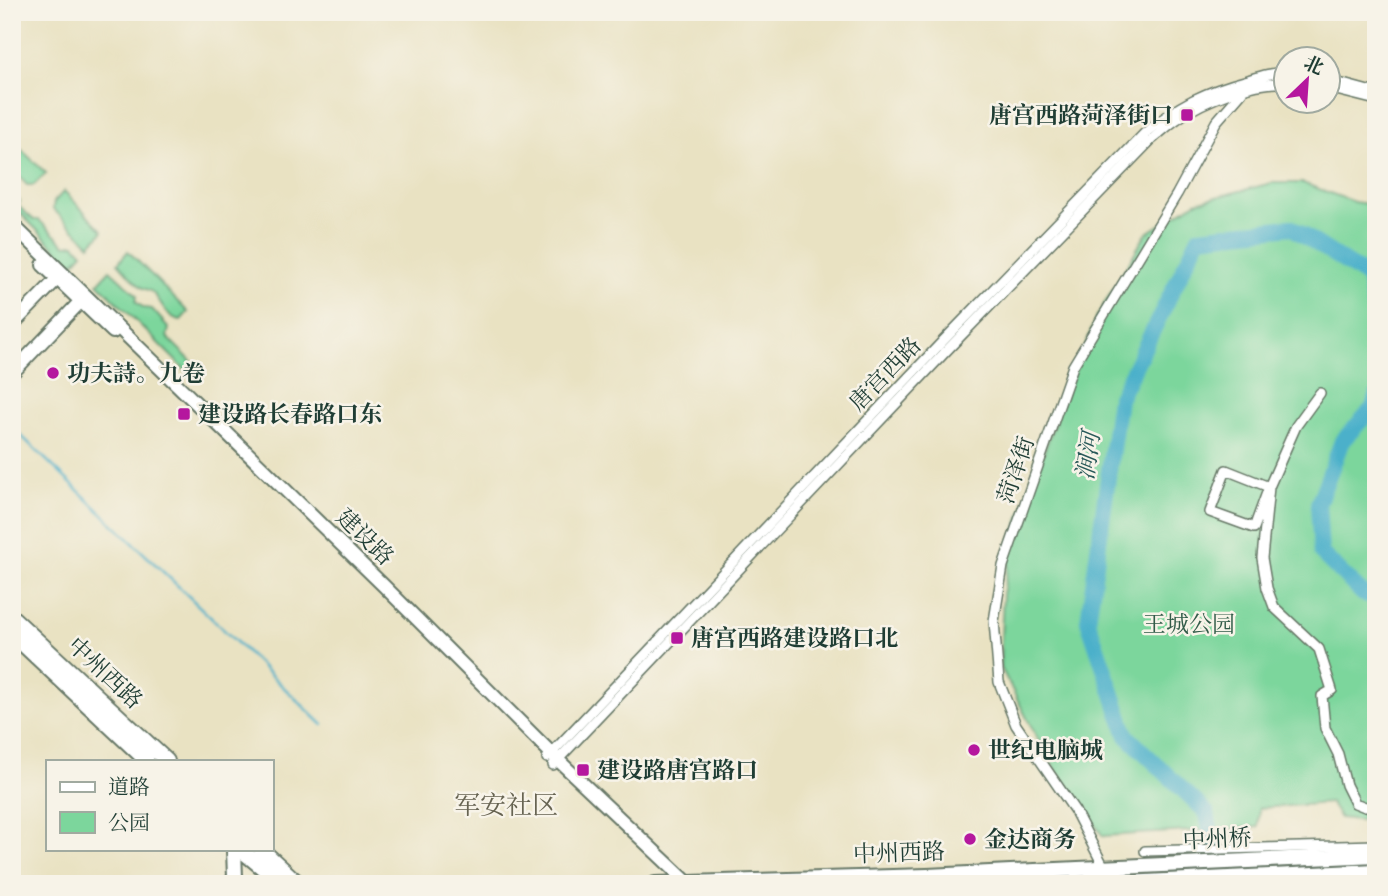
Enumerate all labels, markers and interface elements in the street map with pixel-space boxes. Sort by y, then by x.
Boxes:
north arrow [1272,46,1342,116]
text: 北 [1300,52,1327,79]
place label: 唐宫西路菏泽街口 [989,102,1173,129]
marker: 唐宫西路菏泽街口 [1179,107,1195,123]
street label: 唐宫西路 [843,332,927,416]
place label: 功夫詩。九卷 [67,360,205,387]
marker: 功夫詩。九卷 [45,365,61,381]
place label: 建设路长春路口东 [198,401,382,428]
marker: 建设路长春路口东 [176,406,192,422]
water label: 涧河 [1071,426,1106,482]
street label: 菏泽街 [992,433,1040,507]
street label: 建设路 [331,503,399,571]
park label: 王城公园 [1143,611,1235,638]
place label: 唐宫西路建设路口北 [691,625,898,652]
marker: 唐宫西路建设路口北 [669,630,685,646]
street label: 中州西路 [62,632,148,714]
place label: 世纪电脑城 [988,737,1103,764]
marker: 世纪电脑城 [966,742,982,758]
place label: 建设路唐宫路口 [597,757,758,784]
legend [46,760,273,850]
marker: 建设路唐宫路口 [575,762,591,778]
text: 道路 [108,775,150,799]
district label: 军安社区 [454,790,558,821]
text: 公园 [108,811,150,835]
street label: 中州桥 [1182,824,1252,854]
place label: 金达商务 [984,826,1076,853]
marker: 金达商务 [962,831,978,847]
street label: 中州西路 [853,838,945,868]

